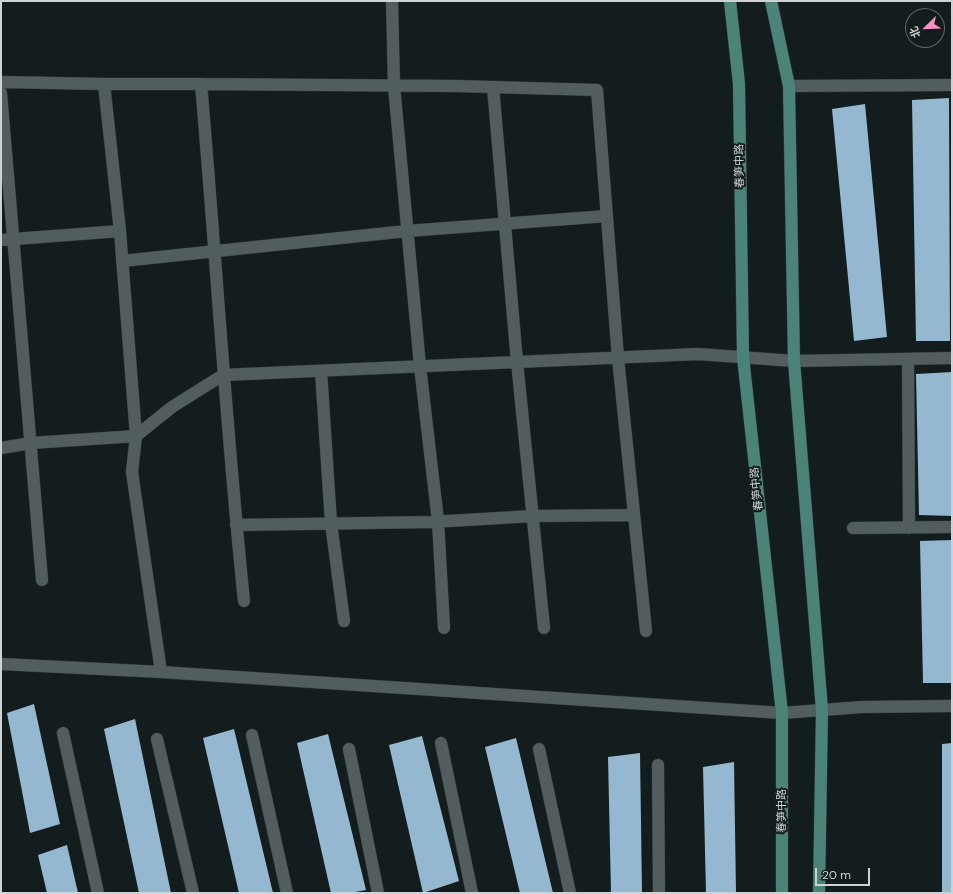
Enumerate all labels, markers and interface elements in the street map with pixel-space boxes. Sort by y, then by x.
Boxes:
north arrow [905,8,945,48]
text: 北 [906,25,923,40]
street label: 春笋中路 [733,144,747,188]
street label: 春笋中路 [748,466,766,512]
street label: 春笋中路 [775,789,789,833]
scale bar [817,860,872,886]
text: 20 m [822,867,851,883]

